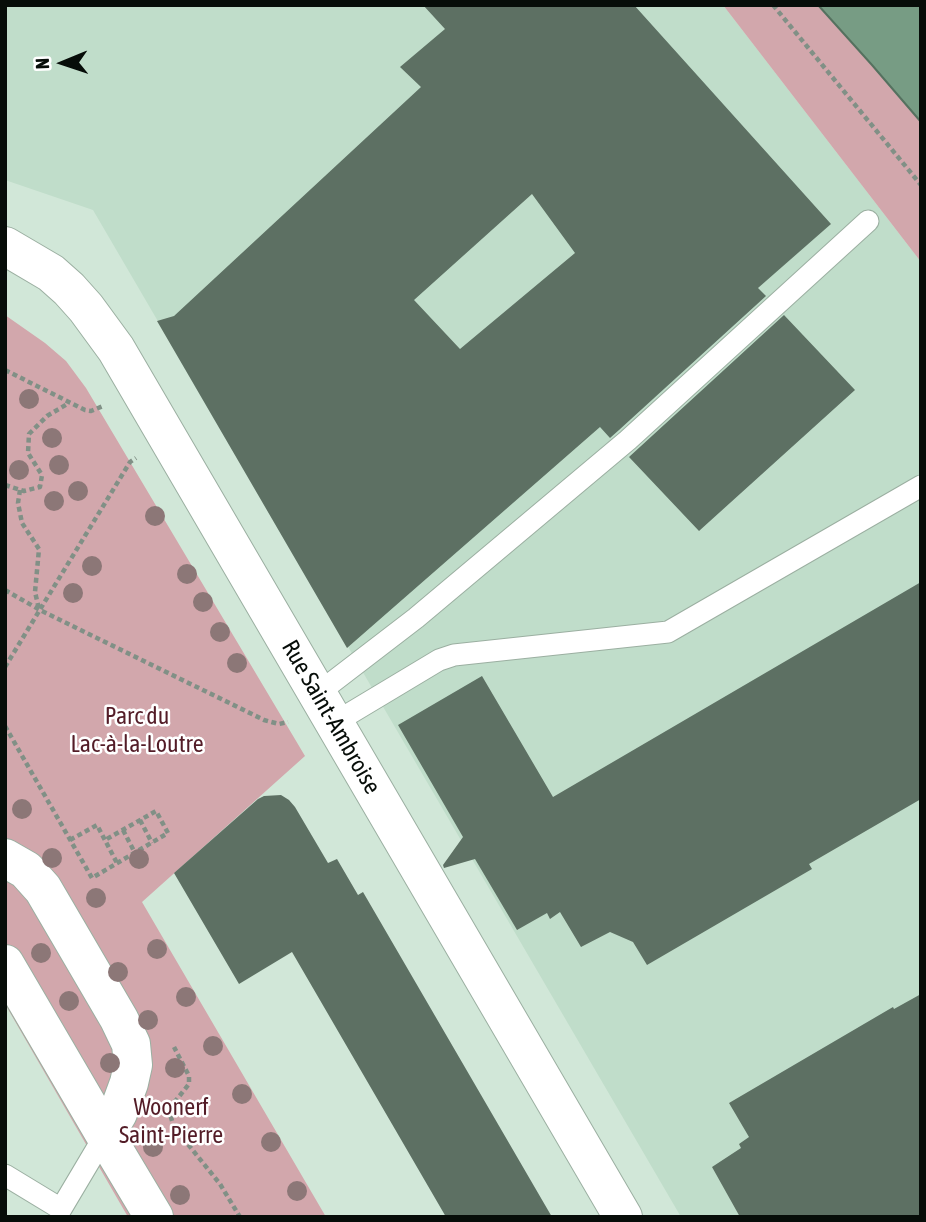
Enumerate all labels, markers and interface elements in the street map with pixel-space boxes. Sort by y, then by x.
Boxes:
north arrow [28,28,98,98]
text: N [31,58,53,70]
street label: Rue Saint-Ambroise [275,635,387,799]
park label: Parc du Lac-à-la-Loutre [70,702,204,758]
park label: Woonerf Saint-Pierre [119,1093,223,1149]

